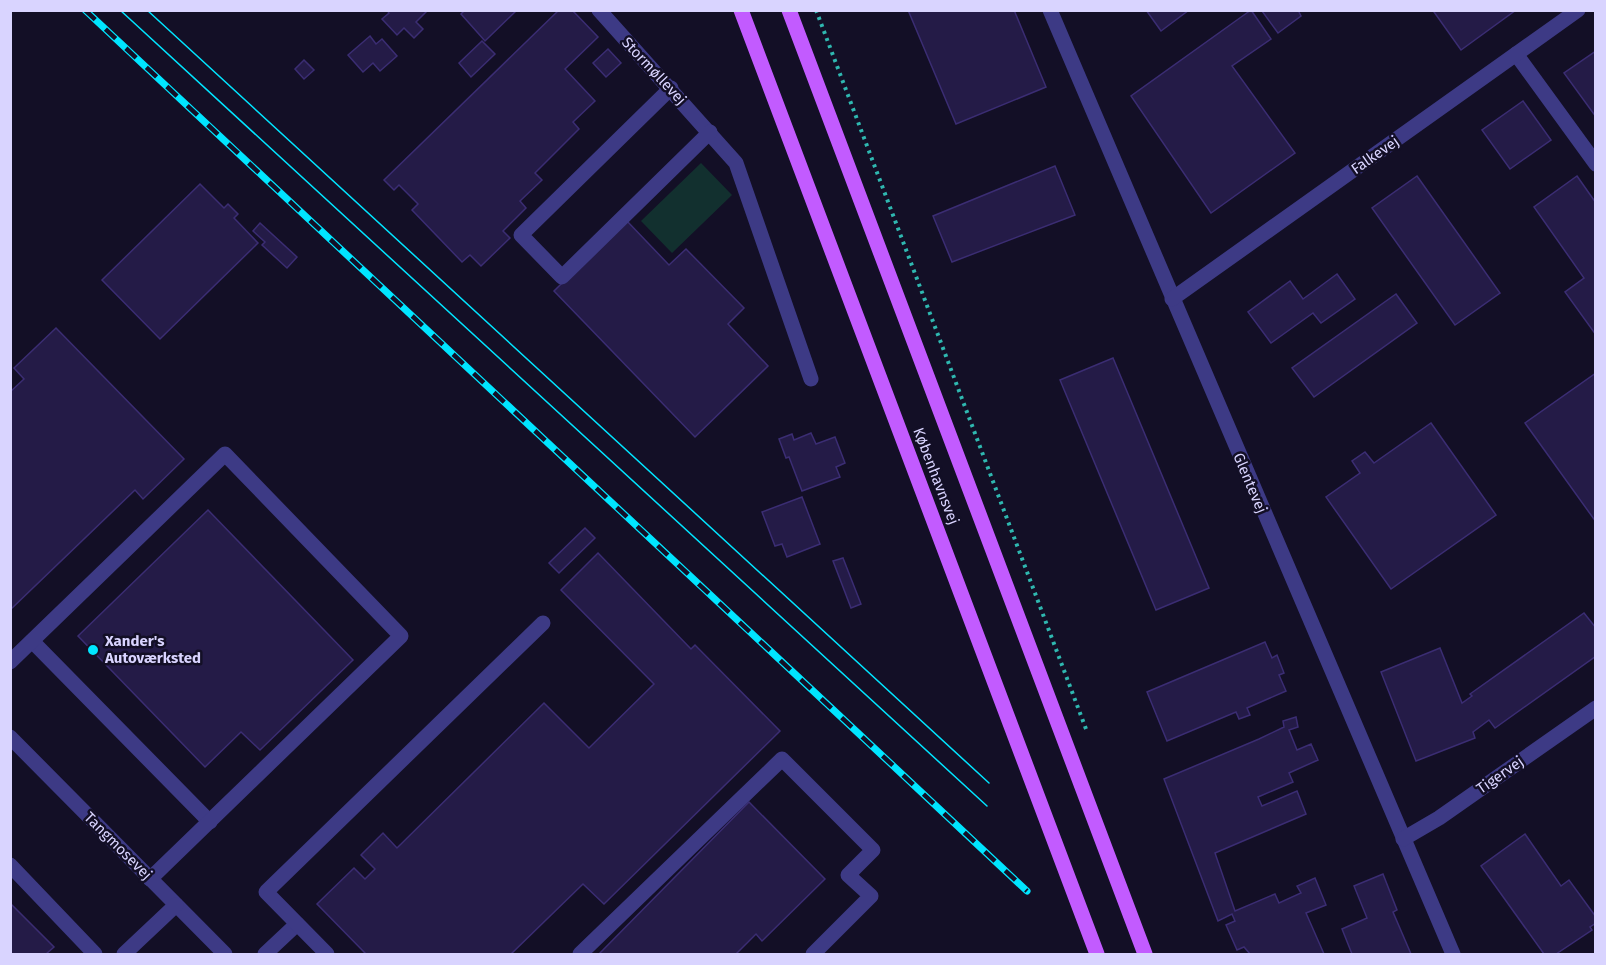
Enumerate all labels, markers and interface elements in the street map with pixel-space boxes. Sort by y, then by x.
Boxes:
street label: Stormøllevej [618,33,690,109]
street label: Falkevej [1348,132,1402,178]
street label: Københavnsvej [909,425,963,527]
street label: Glentevej [1229,450,1271,516]
place label: Xander's Autoværksted [104,632,201,667]
marker: Xander's Autoværksted [86,643,100,657]
street label: Tigervej [1473,752,1527,798]
street label: Tangmosevej [80,808,156,884]

